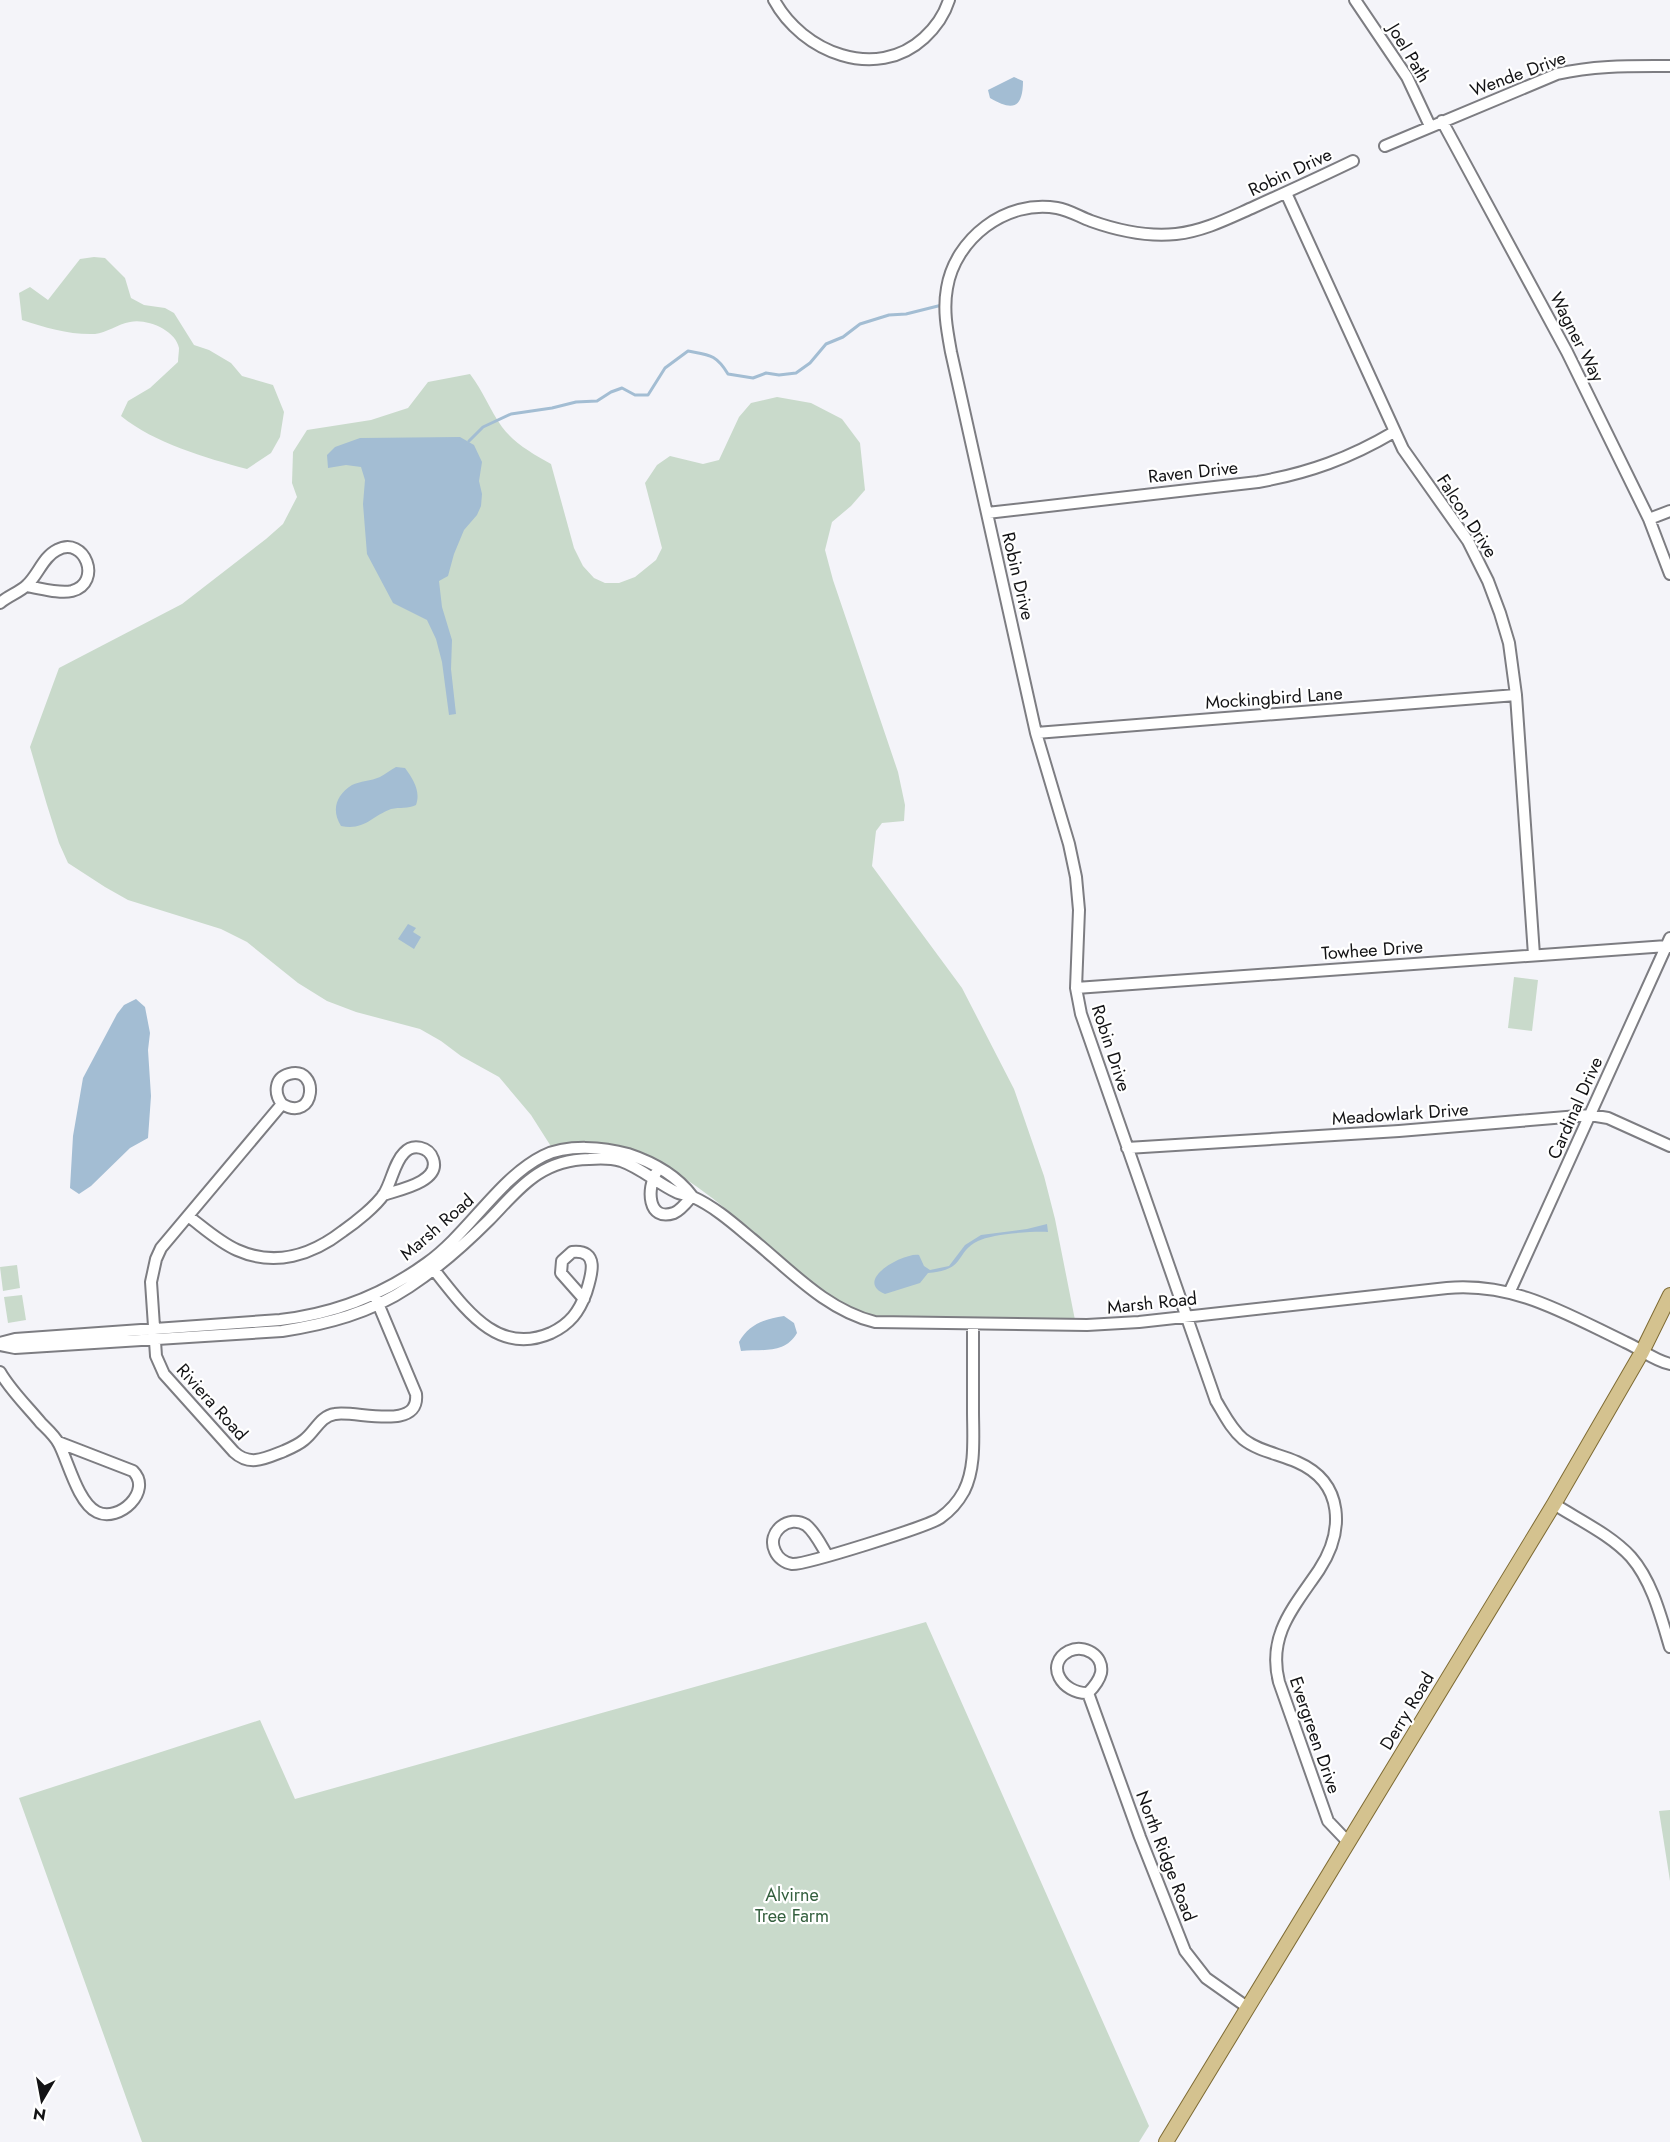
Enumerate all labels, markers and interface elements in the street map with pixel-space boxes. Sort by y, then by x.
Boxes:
street label: Joel Path [1380,17,1437,87]
street label: Wende Drive [1467,45,1569,103]
street label: Robin Drive [1244,141,1336,203]
street label: Wagner Way [1543,288,1611,387]
street label: Raven Drive [1147,454,1239,490]
street label: Falcon Drive [1430,469,1504,563]
street label: Robin Drive [995,529,1041,623]
street label: Mockingbird Lane [1204,680,1344,716]
street label: Towhee Drive [1320,933,1424,967]
street label: Robin Drive [1085,1001,1137,1095]
street label: Cardinal Drive [1541,1053,1609,1163]
street label: Meadowlark Drive [1331,1096,1469,1132]
street label: Marsh Road [394,1188,480,1266]
street label: Marsh Road [1106,1285,1198,1321]
street label: Riviera Road [170,1358,254,1446]
street label: Derry Road [1374,1667,1440,1755]
street label: Evergreen Drive [1283,1673,1347,1797]
street label: North Ridge Road [1129,1787,1203,1925]
park label: Alvirne Tree Farm [755,1882,829,1929]
north arrow [12,2070,72,2130]
text: N [31,2102,48,2127]

